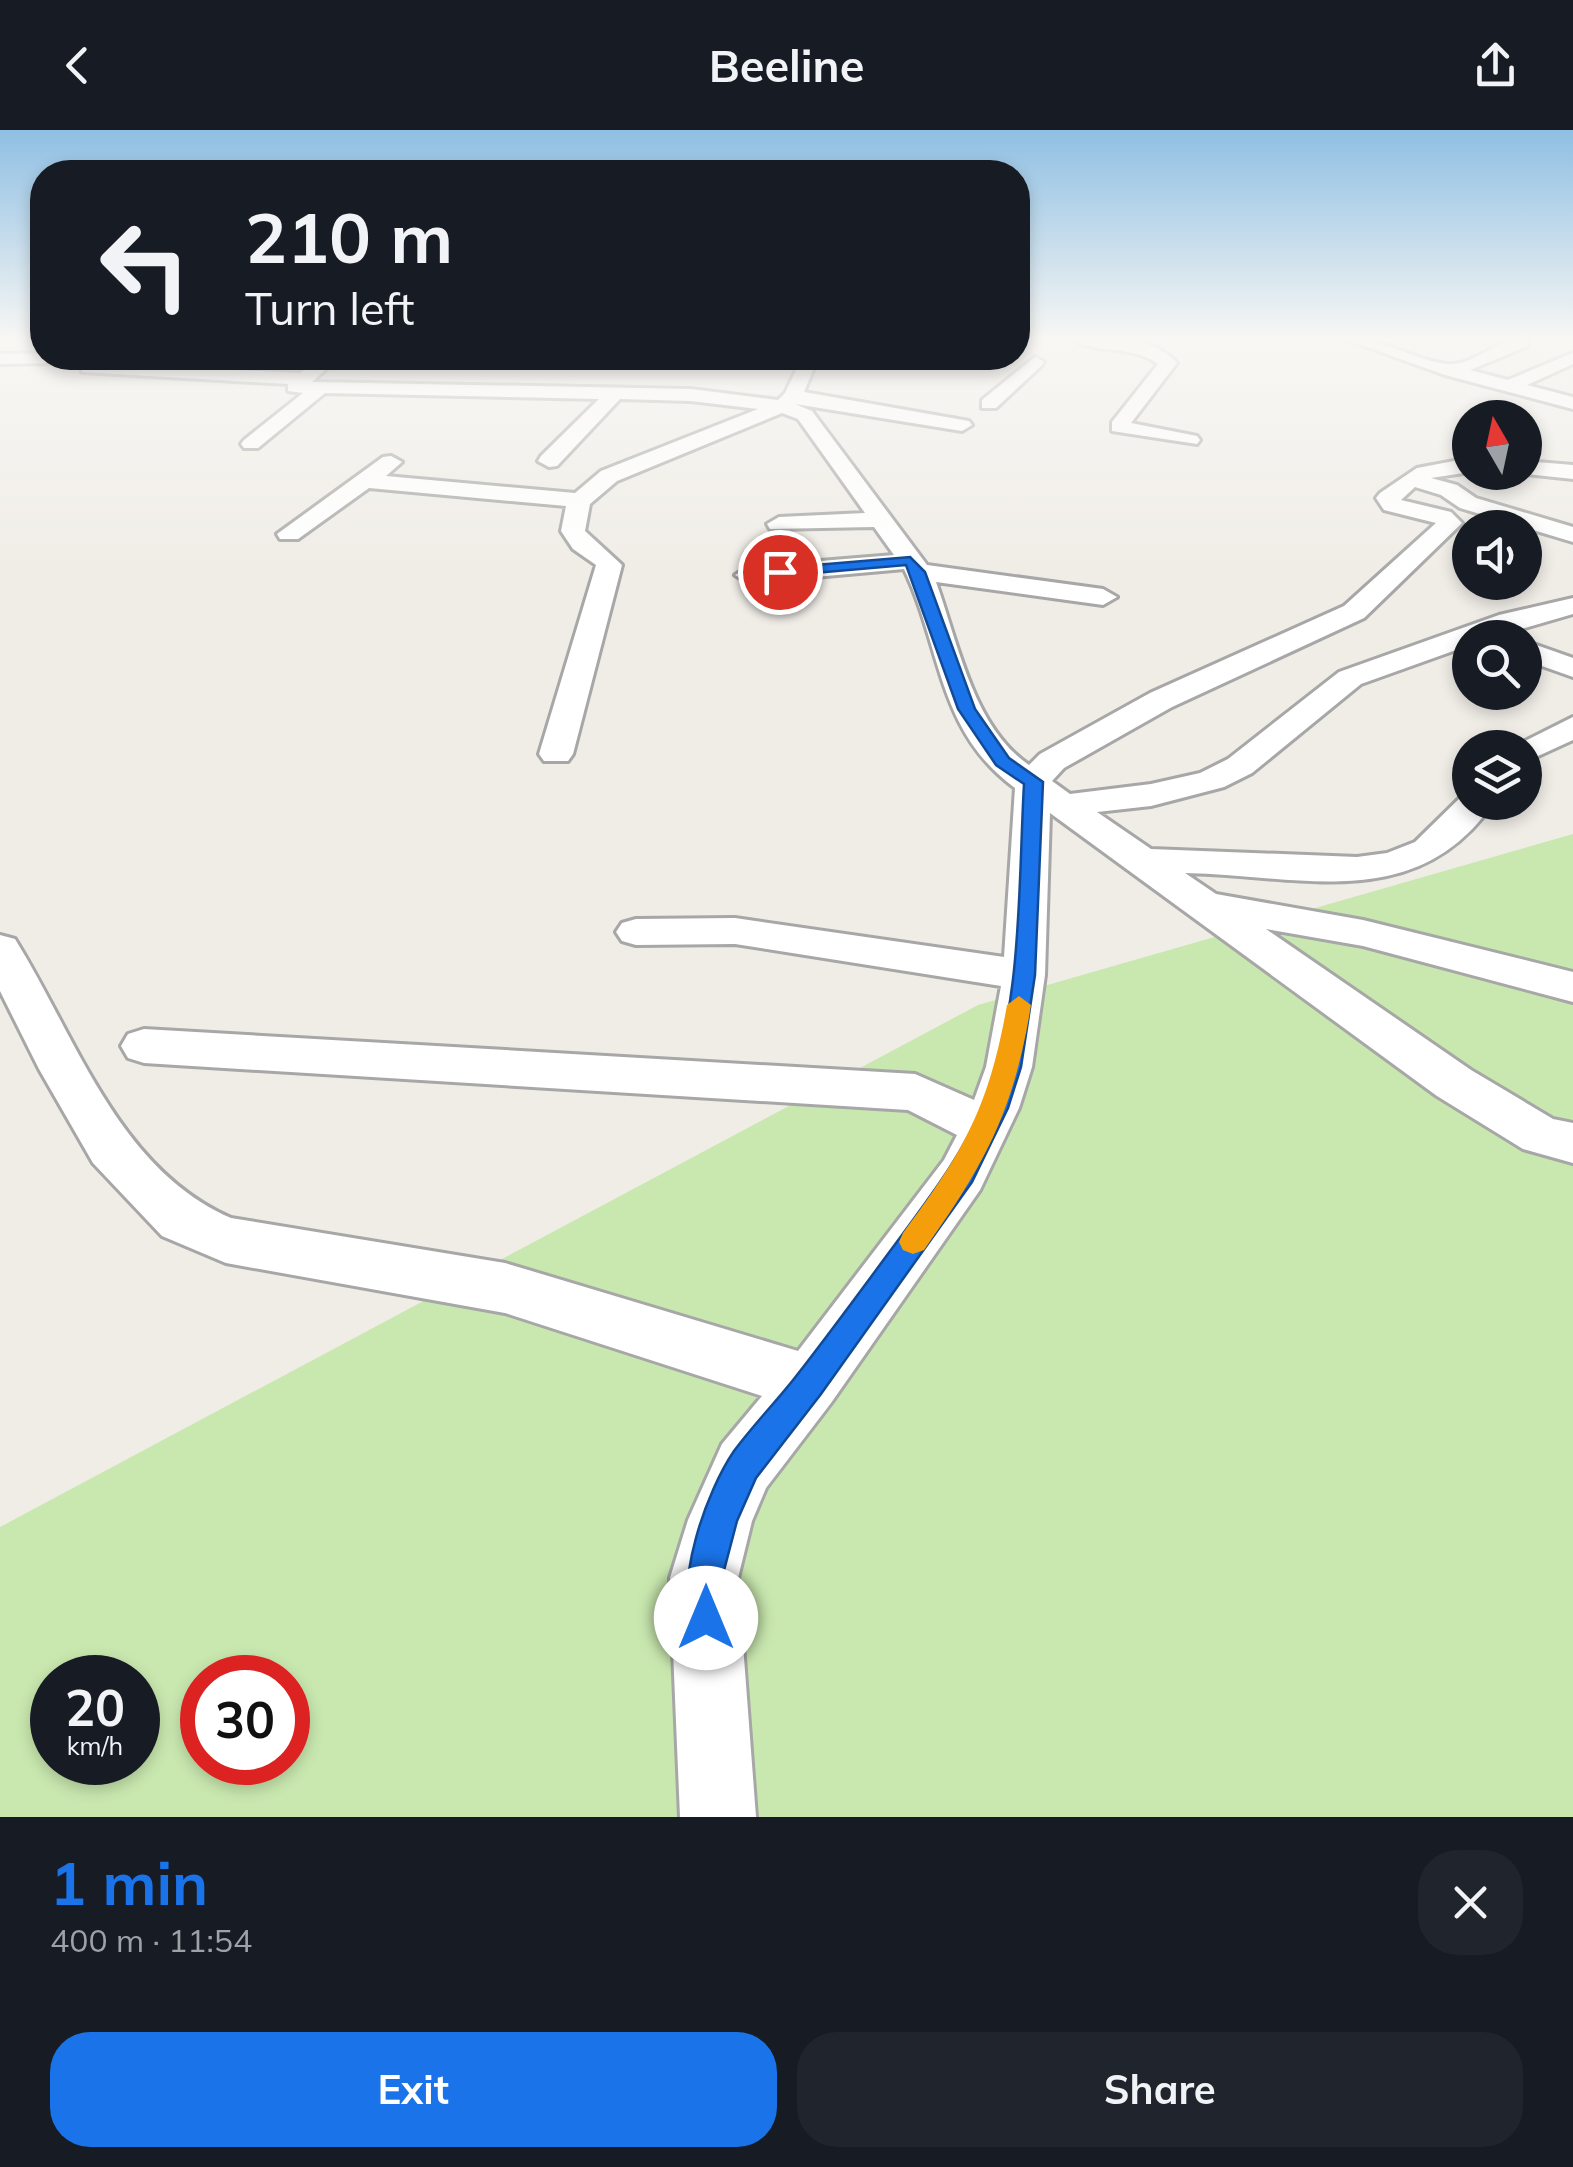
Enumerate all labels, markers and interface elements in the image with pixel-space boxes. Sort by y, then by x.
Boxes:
text: Beeline [709,37,864,93]
icon: back [50,38,105,93]
icon: share [1468,38,1523,93]
text: 210 m [245,193,453,281]
icon: left [80,200,210,330]
text: Turn left [245,280,414,336]
north arrow [1452,400,1542,490]
map controls [1452,400,1542,820]
button: sound [1452,510,1542,600]
pin [738,530,823,615]
icon: arrive [753,545,808,600]
button: search [1452,620,1542,710]
button: layers [1452,730,1542,820]
position arrow [654,1566,758,1670]
speed limit sign: 30 [180,1655,310,1785]
text: 20 [65,1676,125,1739]
text: km/h [67,1730,123,1761]
text: 1 min [50,1845,208,1920]
button: close [1418,1850,1523,1955]
text: 400 m · 11:54 [50,1920,252,1960]
button: Exit [50,2032,777,2147]
button: Share [797,2032,1523,2147]

